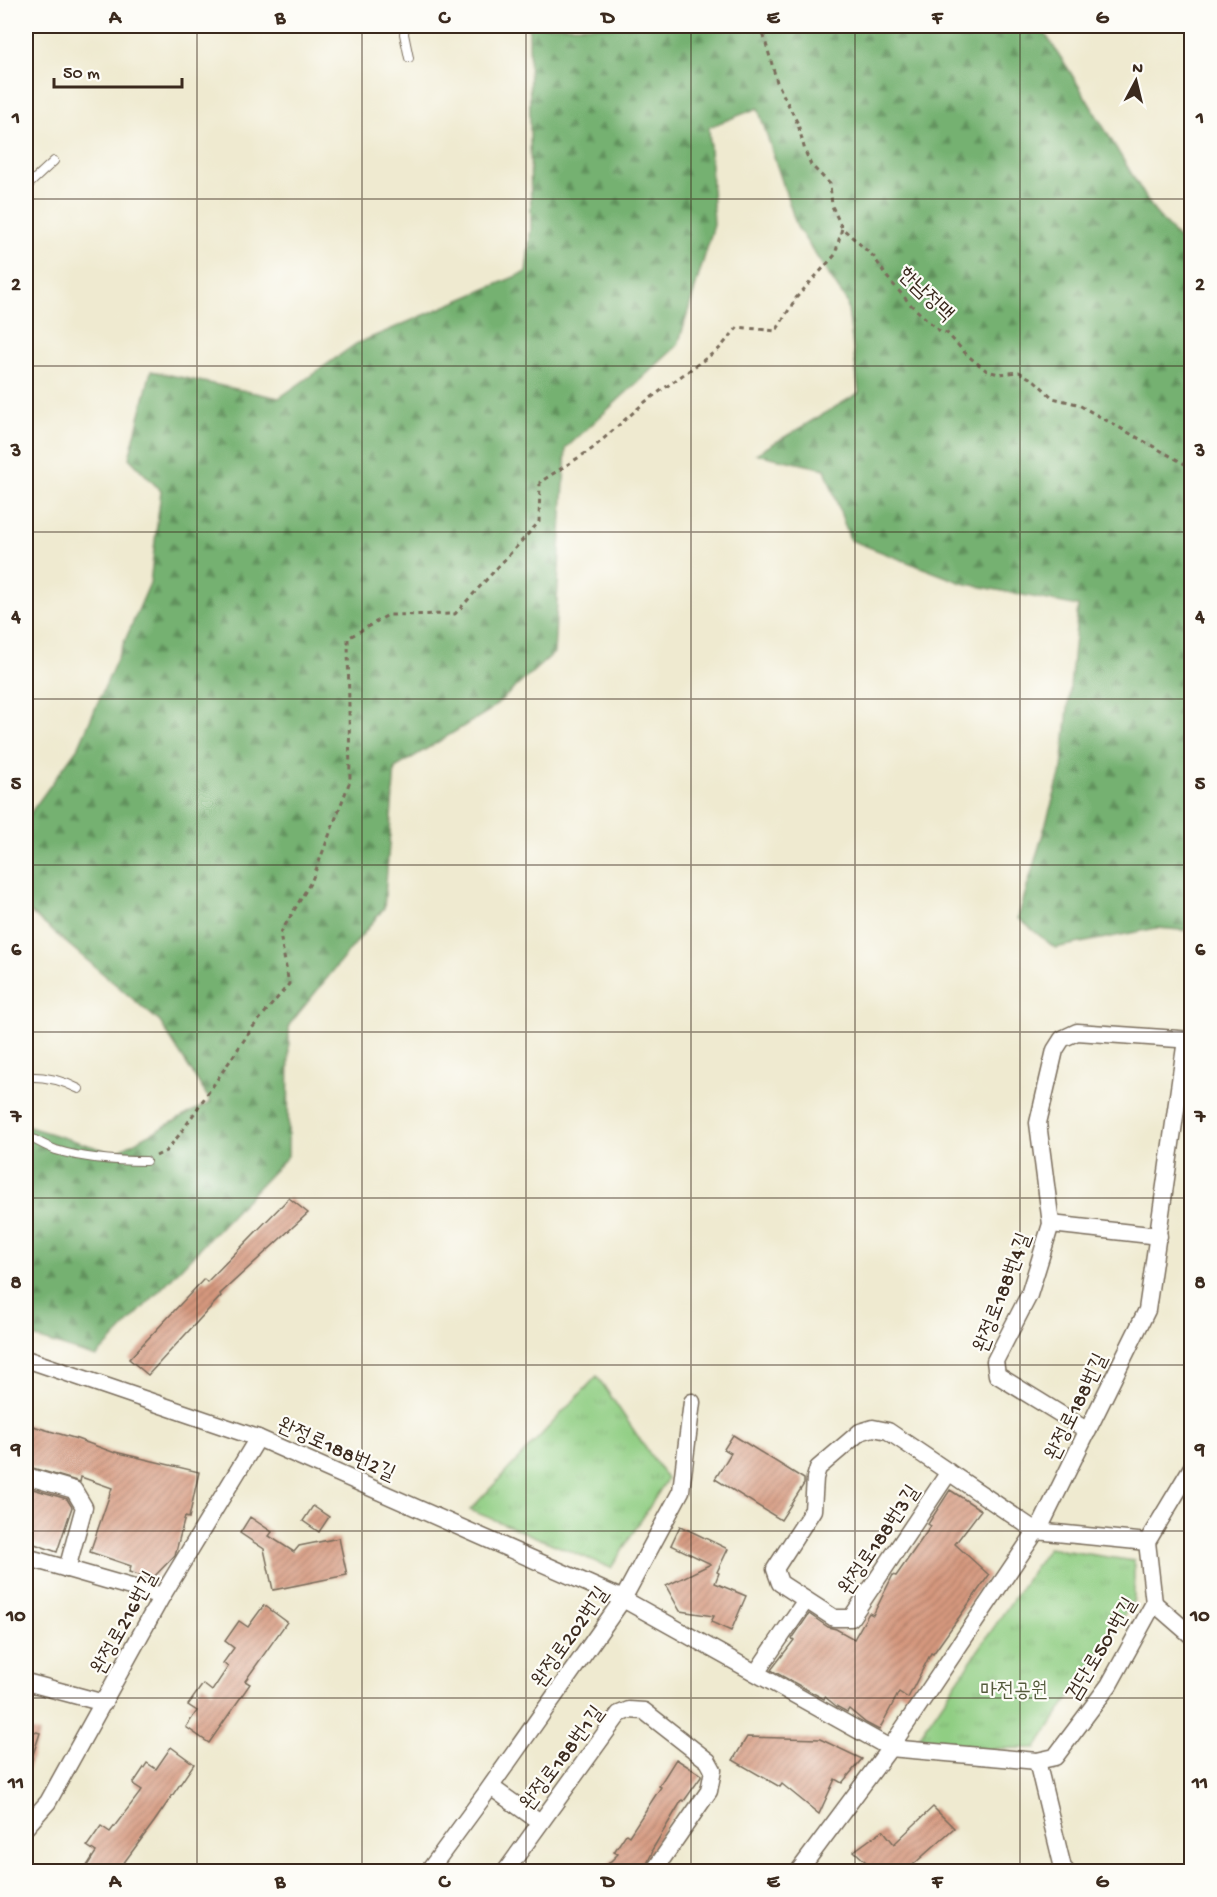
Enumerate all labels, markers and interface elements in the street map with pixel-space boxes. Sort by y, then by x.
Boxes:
text: A [108,8,123,31]
text: B [274,8,286,31]
text: C [438,8,452,31]
text: D [599,8,615,31]
text: E [767,8,781,31]
text: F [931,8,944,31]
text: G [1096,8,1110,31]
scale bar [54,51,182,89]
north arrow [1106,51,1166,111]
text: N [1131,60,1144,80]
text: 50 m [63,64,100,85]
text: 1 [11,108,20,131]
text: 1 [1195,108,1204,131]
street label: 한남정맥 [892,263,958,328]
text: 2 [11,275,21,298]
text: 2 [1195,275,1205,298]
text: 3 [10,441,21,464]
text: 3 [1194,441,1205,464]
text: 4 [10,607,21,630]
text: 4 [1194,607,1205,630]
text: 5 [11,774,22,797]
text: 5 [1195,774,1206,797]
text: 6 [11,940,22,963]
text: 6 [1195,940,1206,963]
text: 7 [10,1107,23,1130]
text: 7 [1194,1107,1207,1130]
street label: 완정로188번4길 [970,1230,1039,1357]
text: 8 [11,1273,22,1296]
text: 8 [1195,1273,1206,1296]
street label: 완정로188번길 [1041,1350,1115,1465]
street label: 완정로188번2길 [273,1414,398,1488]
text: 9 [10,1440,21,1463]
text: 9 [1194,1440,1205,1463]
street label: 완정로188번3길 [835,1481,927,1601]
street label: 완정로216번길 [88,1568,165,1680]
street label: 완정로202번길 [528,1583,616,1693]
street label: 검단로501번길 [1062,1594,1144,1706]
text: 10 [5,1606,26,1629]
text: 10 [1189,1606,1210,1629]
park label: 마전공원 [980,1680,1048,1705]
street label: 완정로188번1길 [516,1702,611,1816]
text: 11 [7,1773,24,1796]
text: 11 [1191,1773,1208,1796]
text: A [108,1872,123,1895]
text: B [274,1872,286,1895]
text: C [438,1872,452,1895]
text: D [599,1872,615,1895]
text: E [767,1872,781,1895]
text: F [931,1872,944,1895]
text: G [1096,1872,1110,1895]

